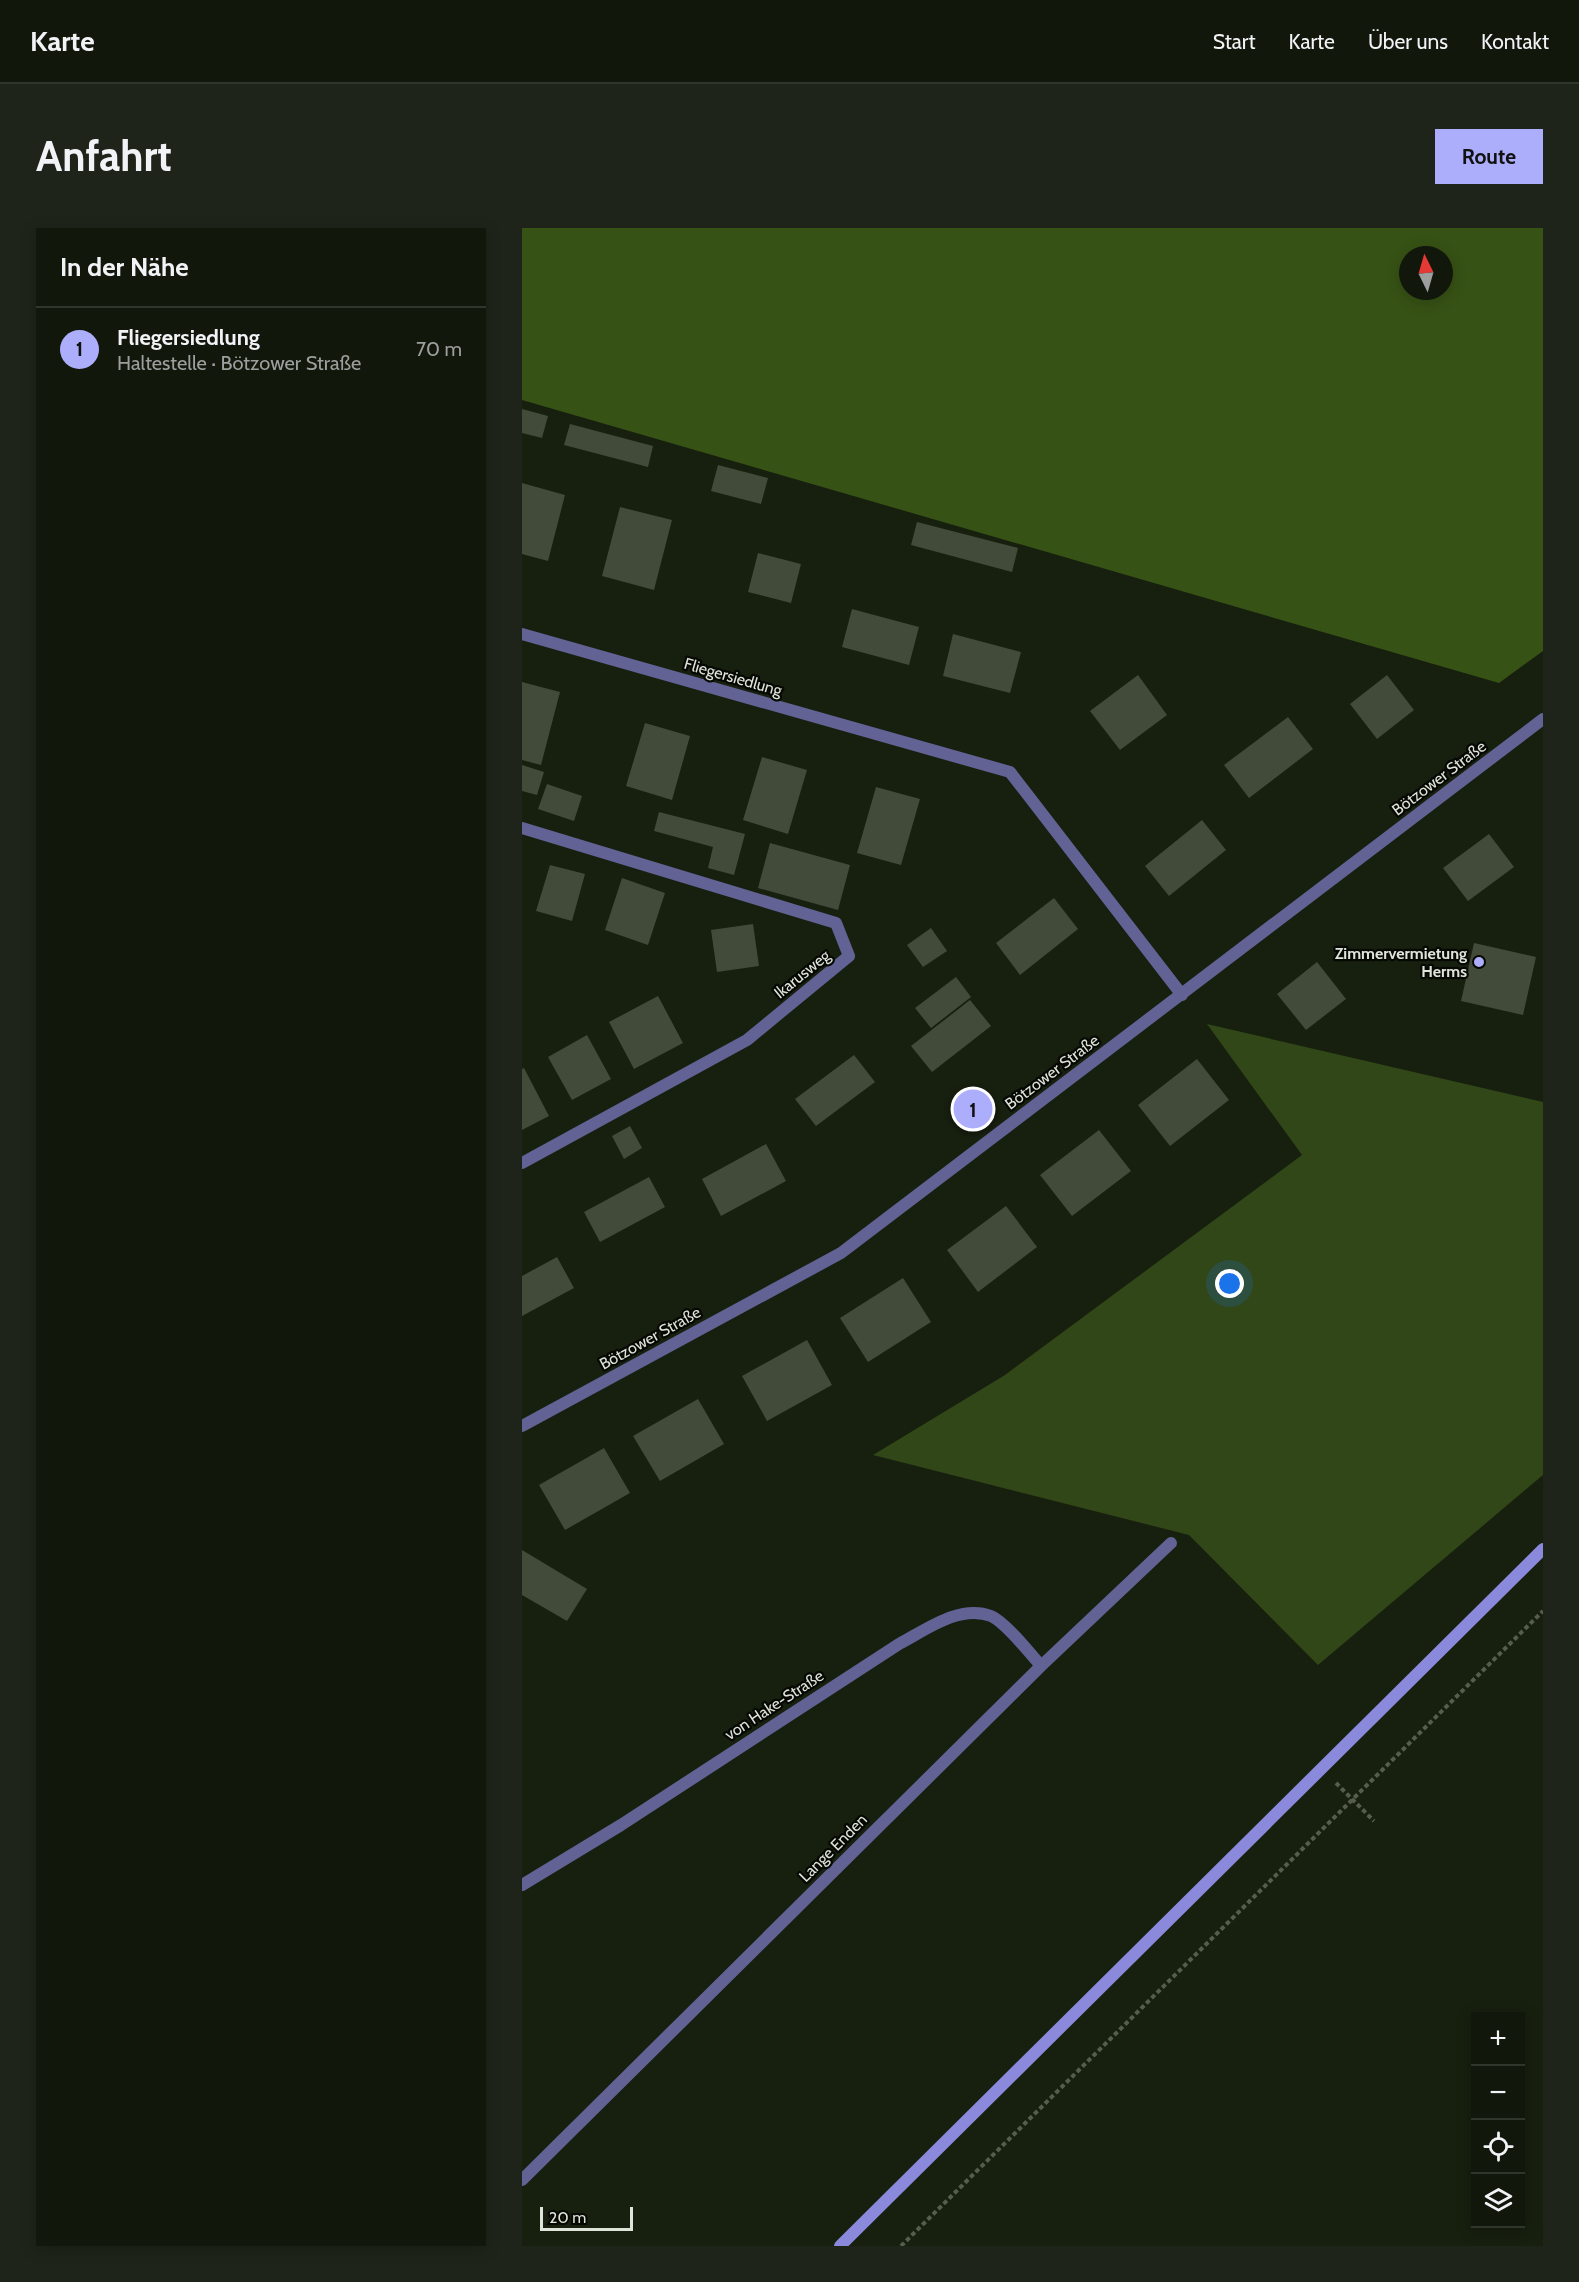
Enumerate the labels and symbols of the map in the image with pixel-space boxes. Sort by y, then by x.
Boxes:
north arrow [1399,246,1453,300]
street label: Fliegersiedlung [682,654,785,700]
street label: Bötzower Straße [1388,737,1490,819]
place label: Zimmervermietung Herms [1335,944,1467,981]
street label: Ikarusweg [770,945,835,1002]
marker: Zimmervermietung Herms [1472,955,1486,969]
street label: Bötzower Straße [1001,1031,1103,1113]
pin: 1 [954,1086,992,1132]
your location [1215,1269,1244,1298]
street label: Bötzower Straße [596,1302,704,1374]
street label: von Hake-Straße [721,1666,827,1744]
street label: Lange Enden [795,1810,871,1886]
scale bar [540,2204,633,2232]

